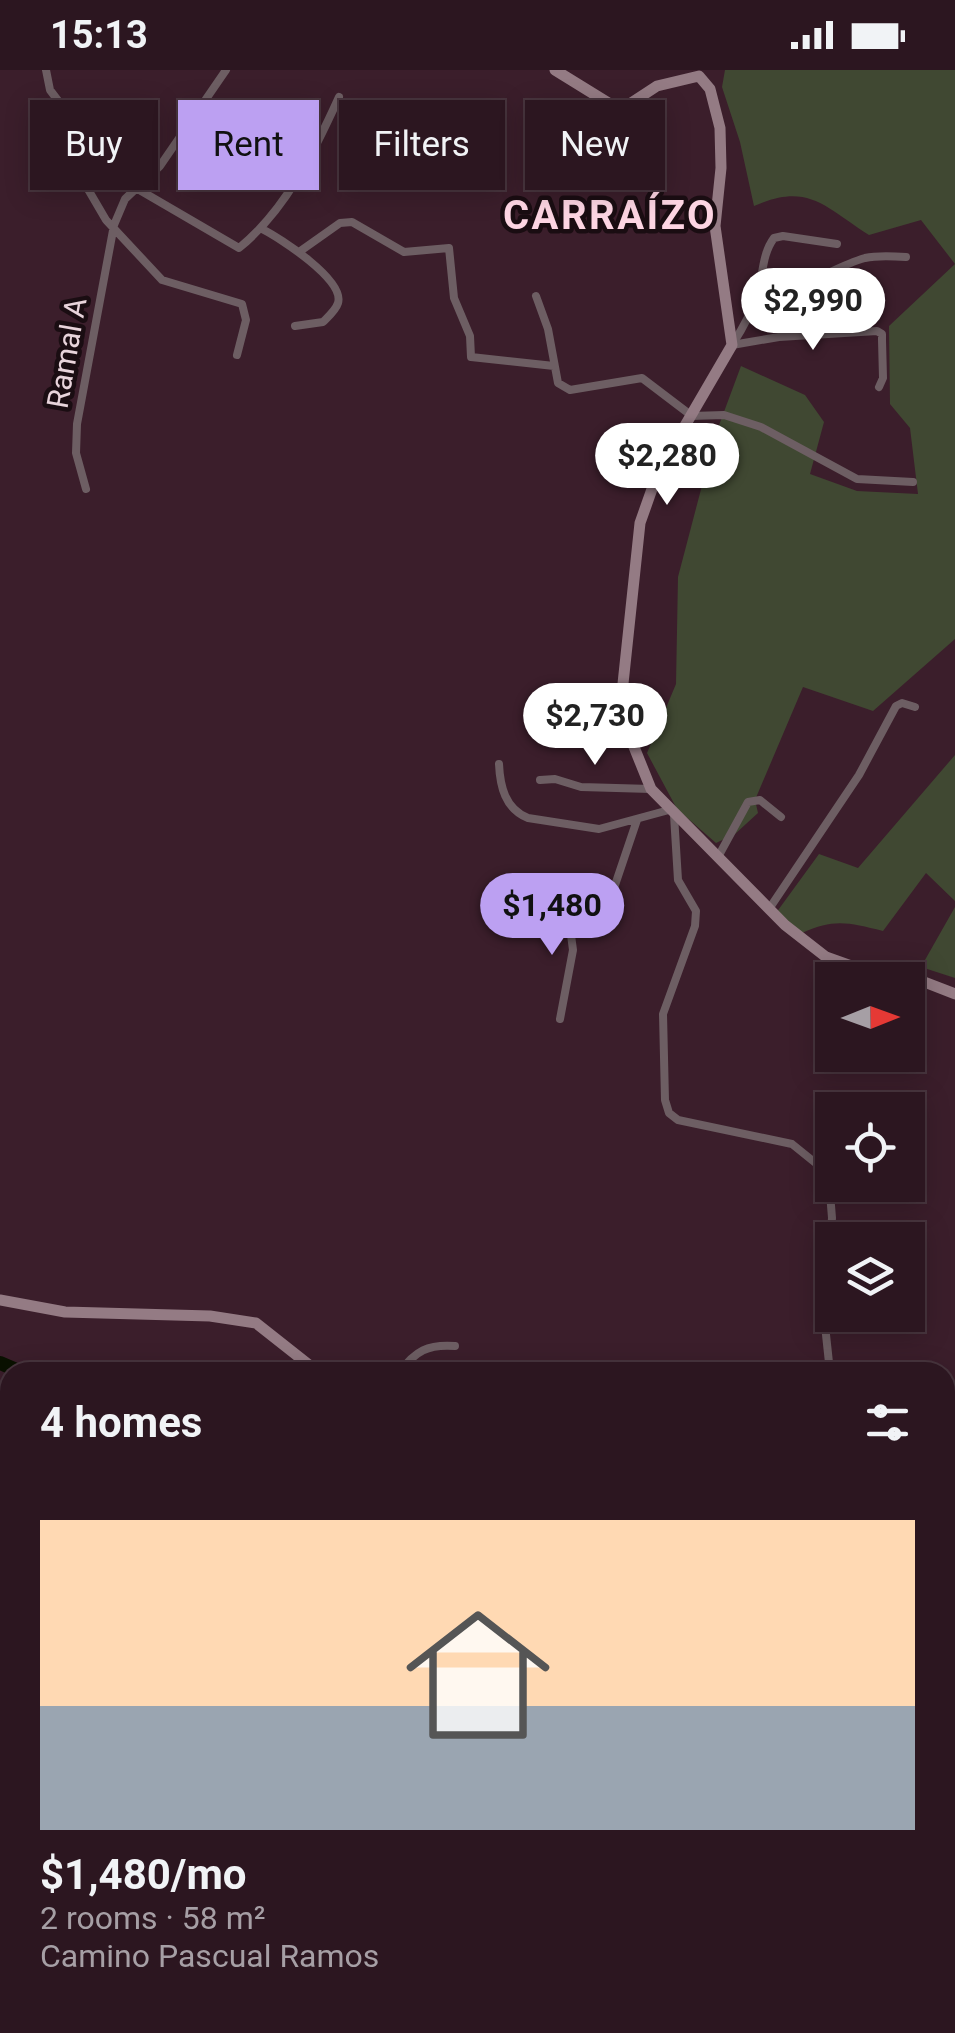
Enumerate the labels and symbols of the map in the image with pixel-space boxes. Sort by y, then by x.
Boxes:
district label: CARRAÍZO [503,192,717,239]
pin: $2,990 [732,268,894,353]
street label: Ramal A [40,294,94,411]
pin: $2,280 [586,423,748,508]
pin: $2,730 [514,683,676,768]
pin: $1,480 [471,873,633,958]
north arrow [815,962,925,1072]

